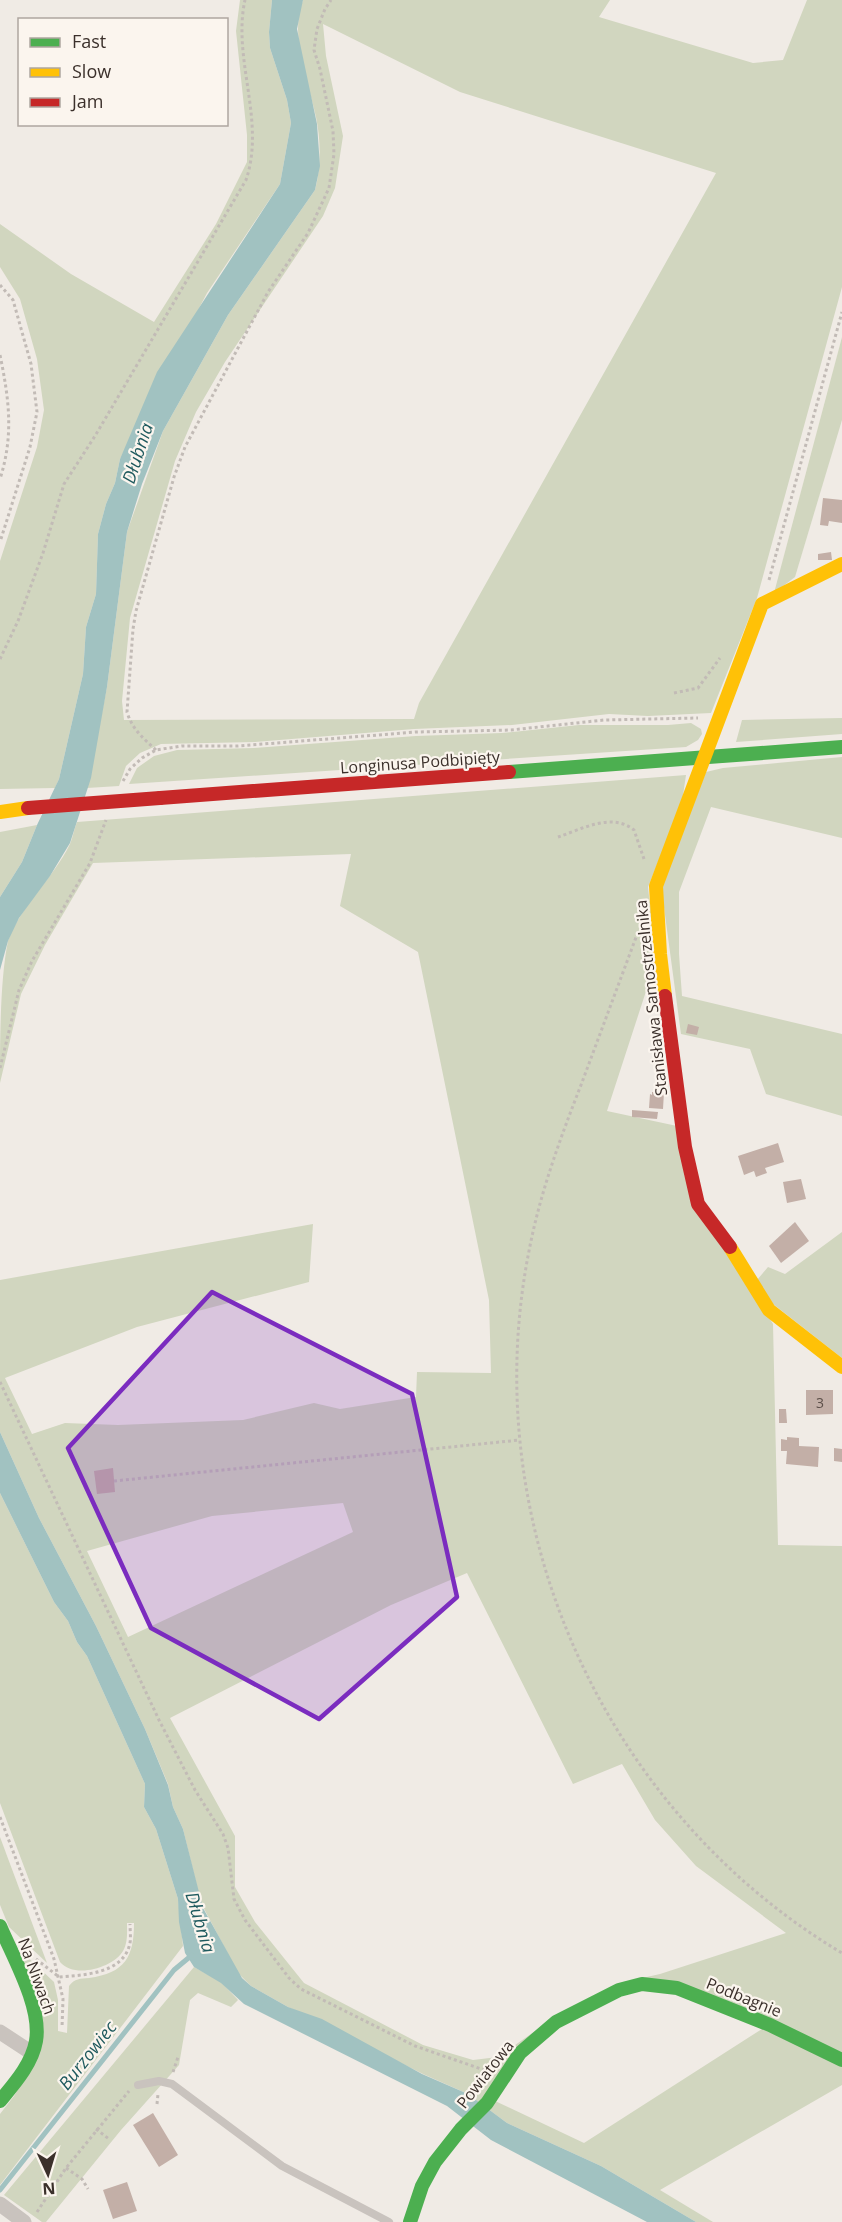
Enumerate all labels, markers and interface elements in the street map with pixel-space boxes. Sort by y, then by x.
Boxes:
legend [18,18,228,126]
text: Fast [72,29,106,53]
text: Slow [72,59,111,83]
text: Jam [70,89,104,113]
water label: Dłubnia [116,420,158,486]
street label: Longinusa Podbipięty [339,745,502,779]
street label: Stanisława Samostrzelnika [630,899,672,1097]
house number: 3 [816,1393,824,1412]
water label: Dłubnia [180,1889,222,1955]
street label: Na Niwach [13,1935,61,2017]
street label: Podbagnie [703,1972,785,2022]
water label: Burzowiec [53,2015,122,2094]
street label: Powiatowa [451,2035,519,2113]
north arrow [18,2144,78,2204]
text: N [42,2178,56,2200]

